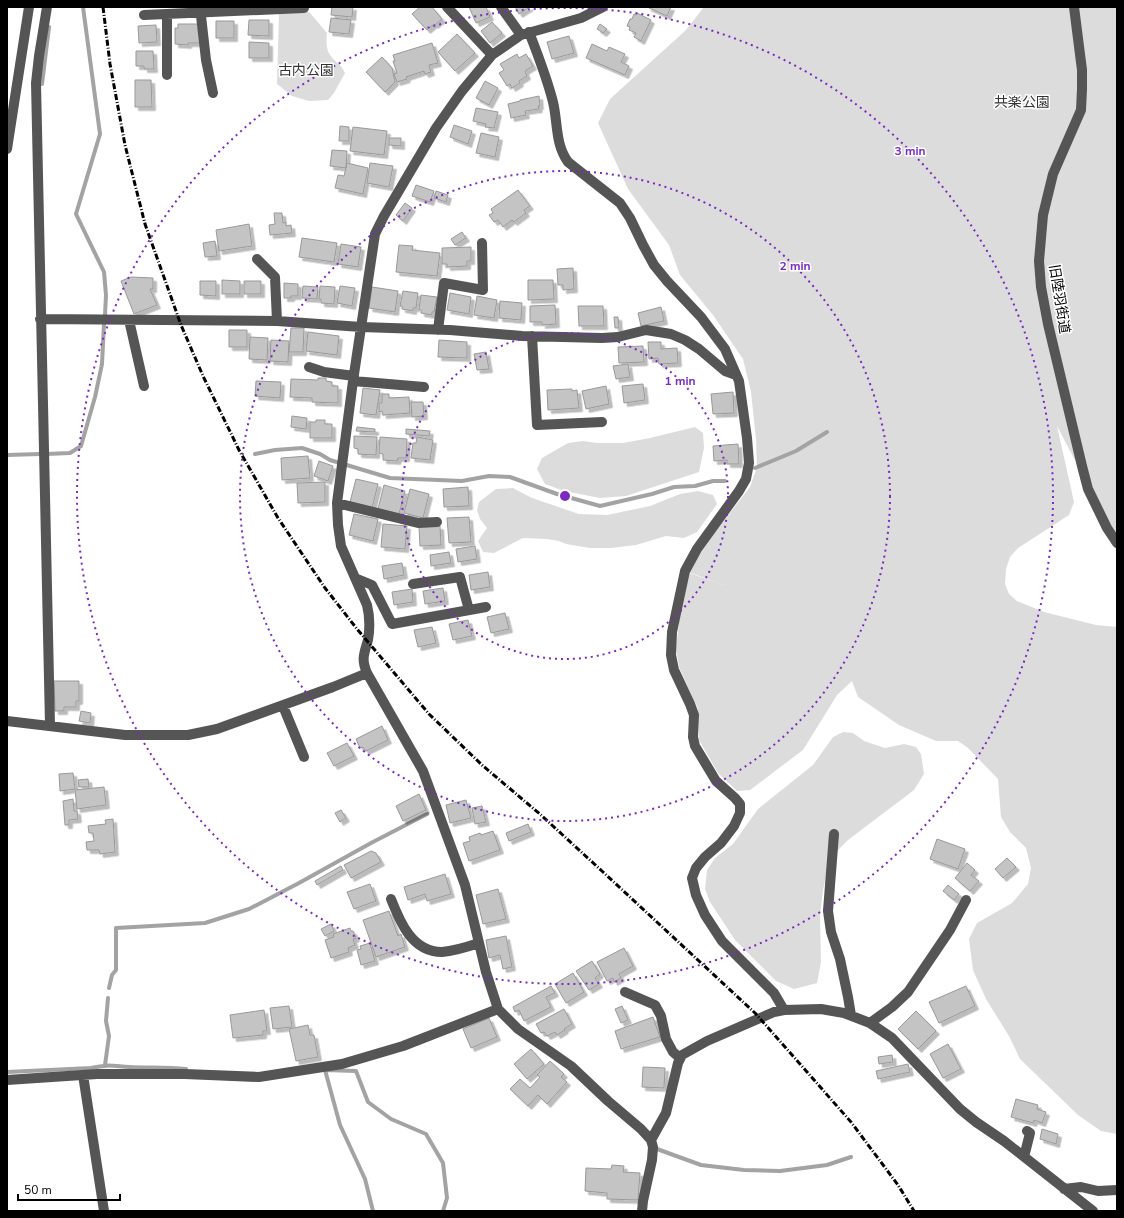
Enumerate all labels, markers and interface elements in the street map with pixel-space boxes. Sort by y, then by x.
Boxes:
park label: 古内公園 [278,61,334,80]
park label: 共楽公園 [994,93,1050,112]
text: 3 min [894,143,926,159]
text: 2 min [779,258,811,274]
street label: 旧陸羽街道 [1045,263,1074,335]
text: 1 min [664,373,696,389]
centre of rings [558,489,572,503]
scale bar [18,1176,120,1202]
text: 50 m [24,1182,52,1198]

